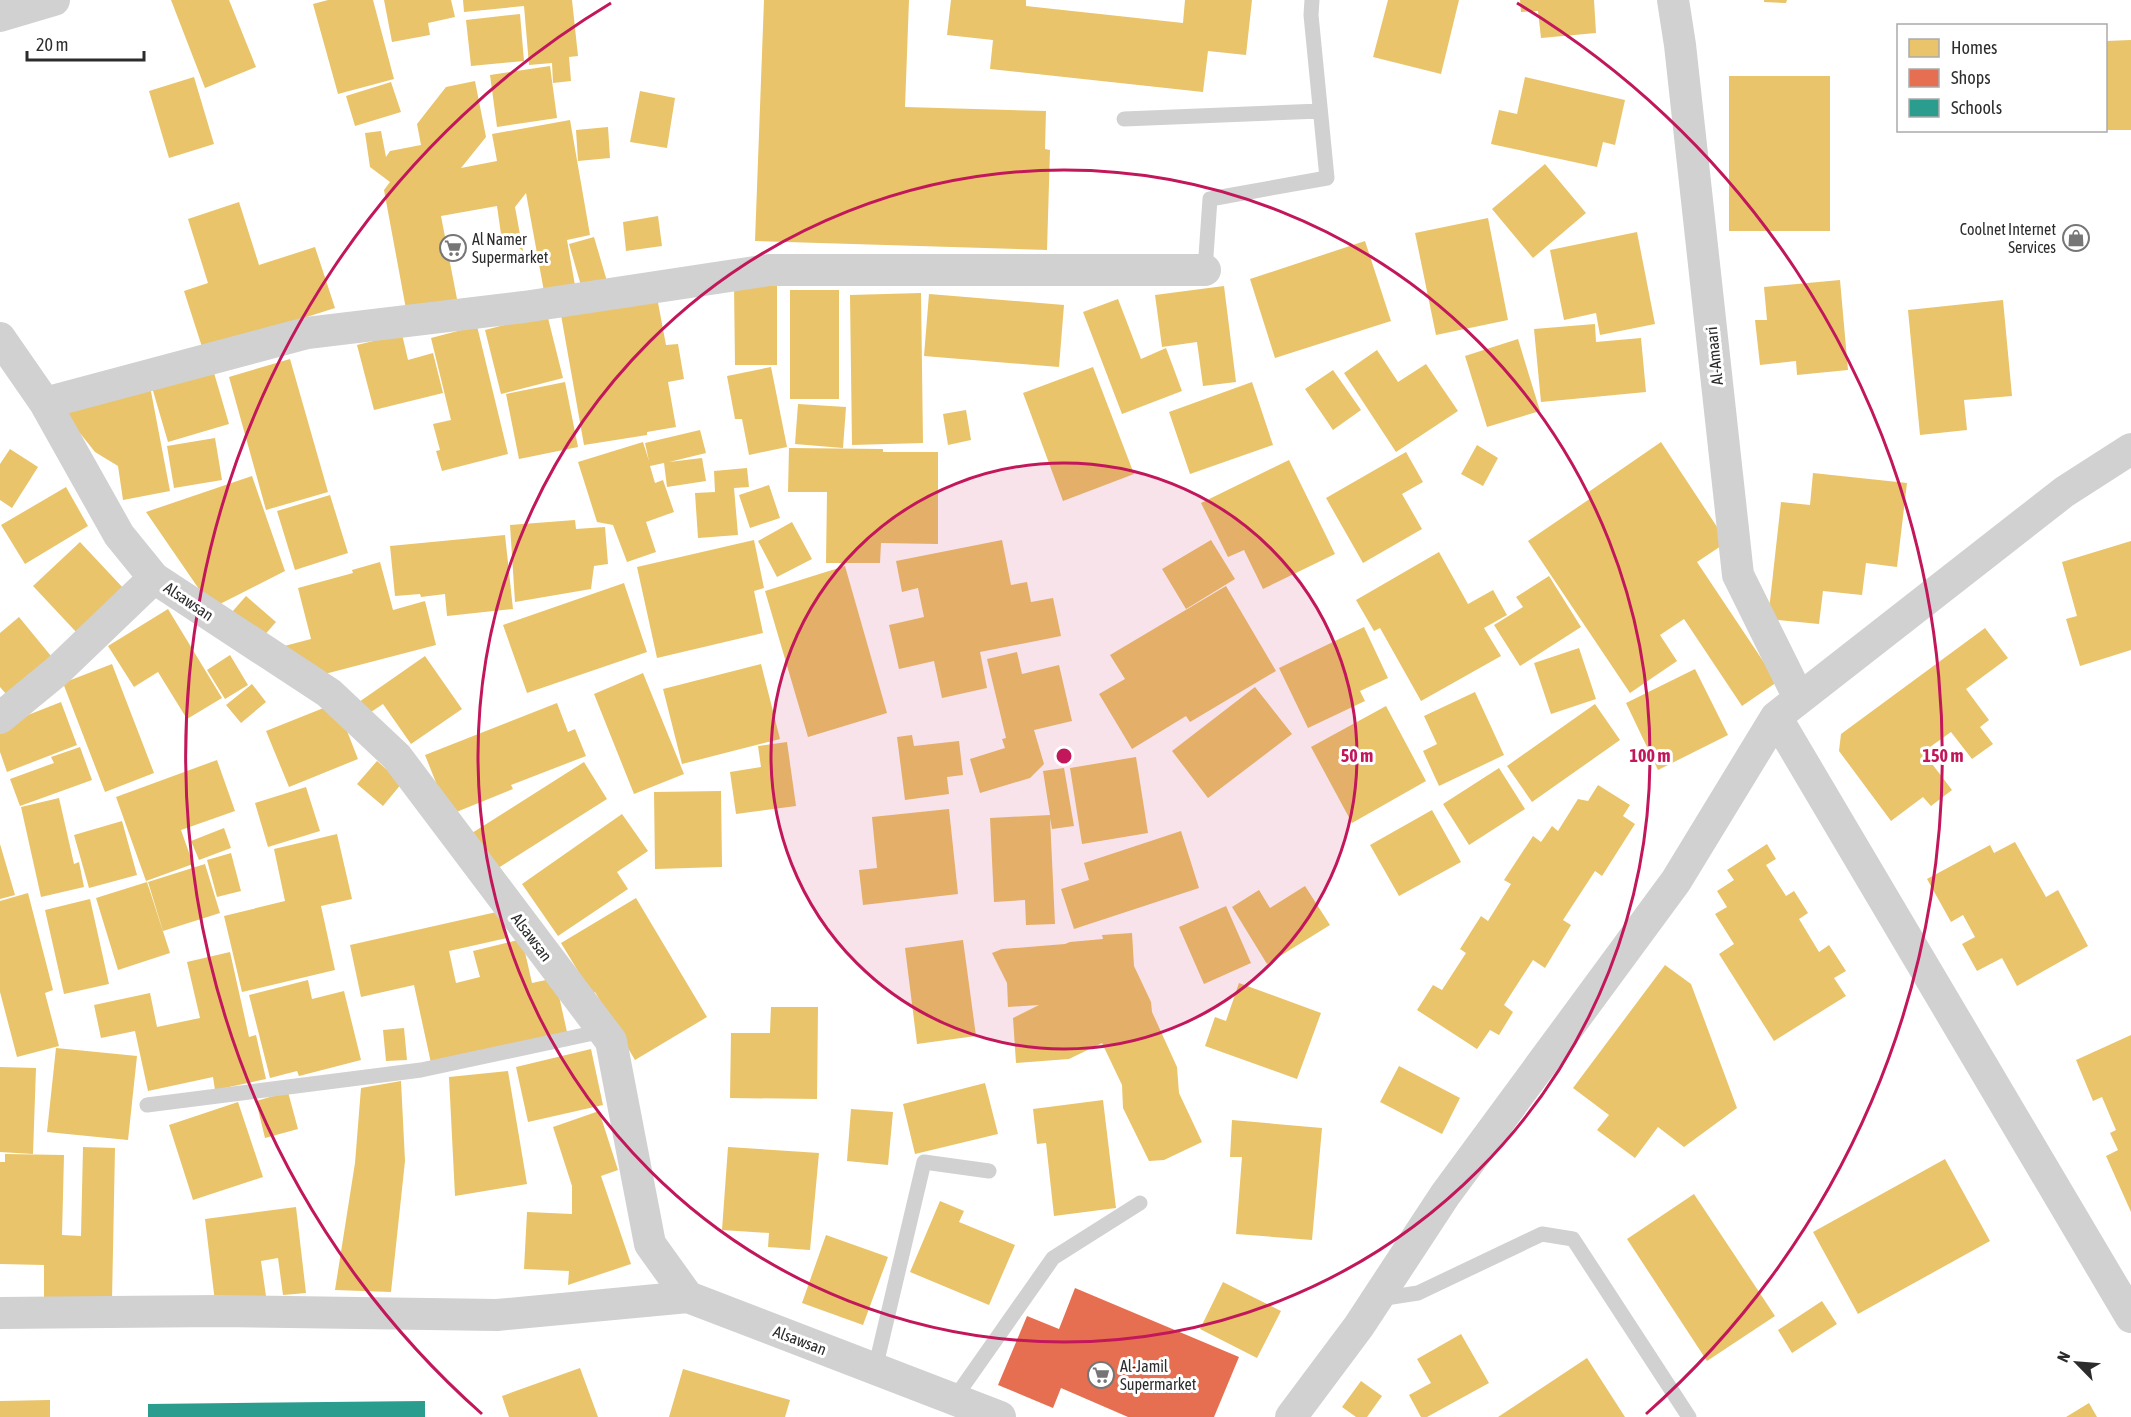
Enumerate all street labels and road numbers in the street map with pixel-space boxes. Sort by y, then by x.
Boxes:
street label: Al-Amaari [1702,326,1726,386]
street label: Alsawsan [161,578,217,624]
street label: Alsawsan [508,909,556,965]
street label: Alsawsan [771,1322,829,1358]

